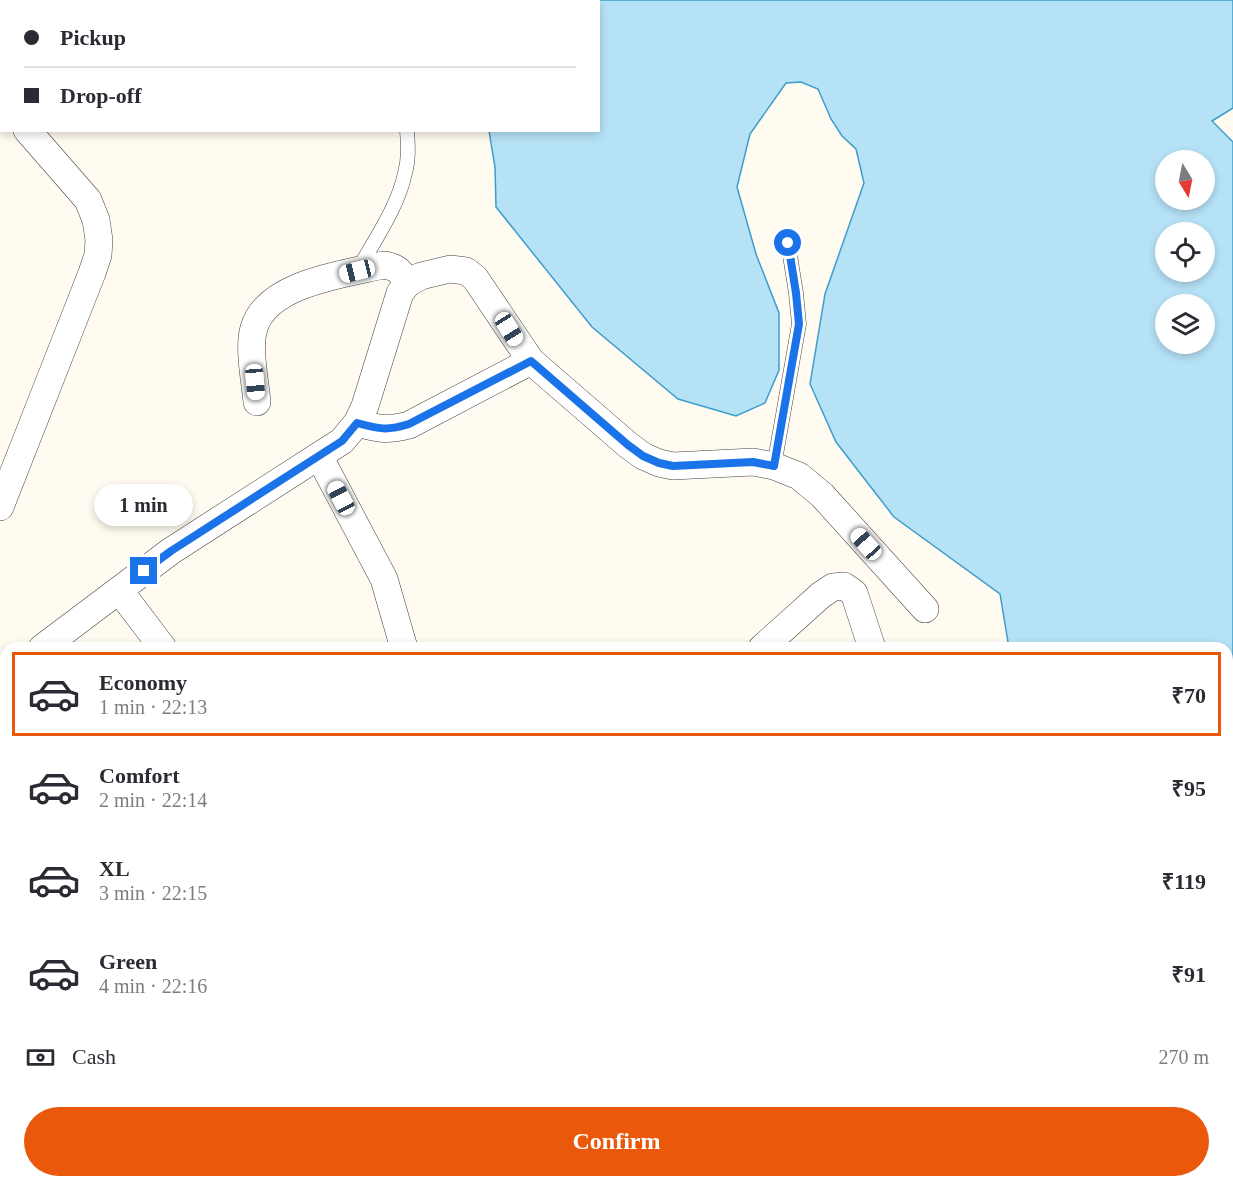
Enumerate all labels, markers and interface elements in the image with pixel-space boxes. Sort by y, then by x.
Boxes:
text: Pickup [60,25,126,50]
text: Drop-off [60,83,141,108]
north arrow [1155,150,1215,210]
map controls [1155,150,1215,354]
button: locate [1155,222,1215,282]
route start [774,229,801,256]
car [337,258,377,284]
button: layers [1155,294,1215,354]
car [492,309,526,349]
car [244,363,266,401]
car [325,478,357,518]
callout: 1 min [94,484,194,526]
text: 1 min [119,494,168,516]
car [847,525,885,563]
route end [130,557,157,584]
icon: car [27,667,81,721]
text: Economy [99,670,187,695]
text: ₹70 [1171,683,1206,708]
text: 1 min · 22:13 [99,696,207,718]
icon: car [27,760,81,814]
text: Comfort [99,763,180,788]
text: ₹95 [1171,776,1206,801]
text: 2 min · 22:14 [99,789,207,811]
icon: car [27,853,81,907]
text: XL [99,856,130,881]
text: ₹119 [1162,869,1206,894]
text: 3 min · 22:15 [99,882,207,904]
icon: car [27,946,81,1000]
text: Green [99,949,157,974]
text: ₹91 [1171,962,1206,987]
text: 4 min · 22:16 [99,975,207,997]
icon: cash [24,1041,57,1074]
text: Cash [72,1044,116,1069]
text: 270 m [1158,1046,1209,1068]
button: Confirm [24,1107,1209,1176]

